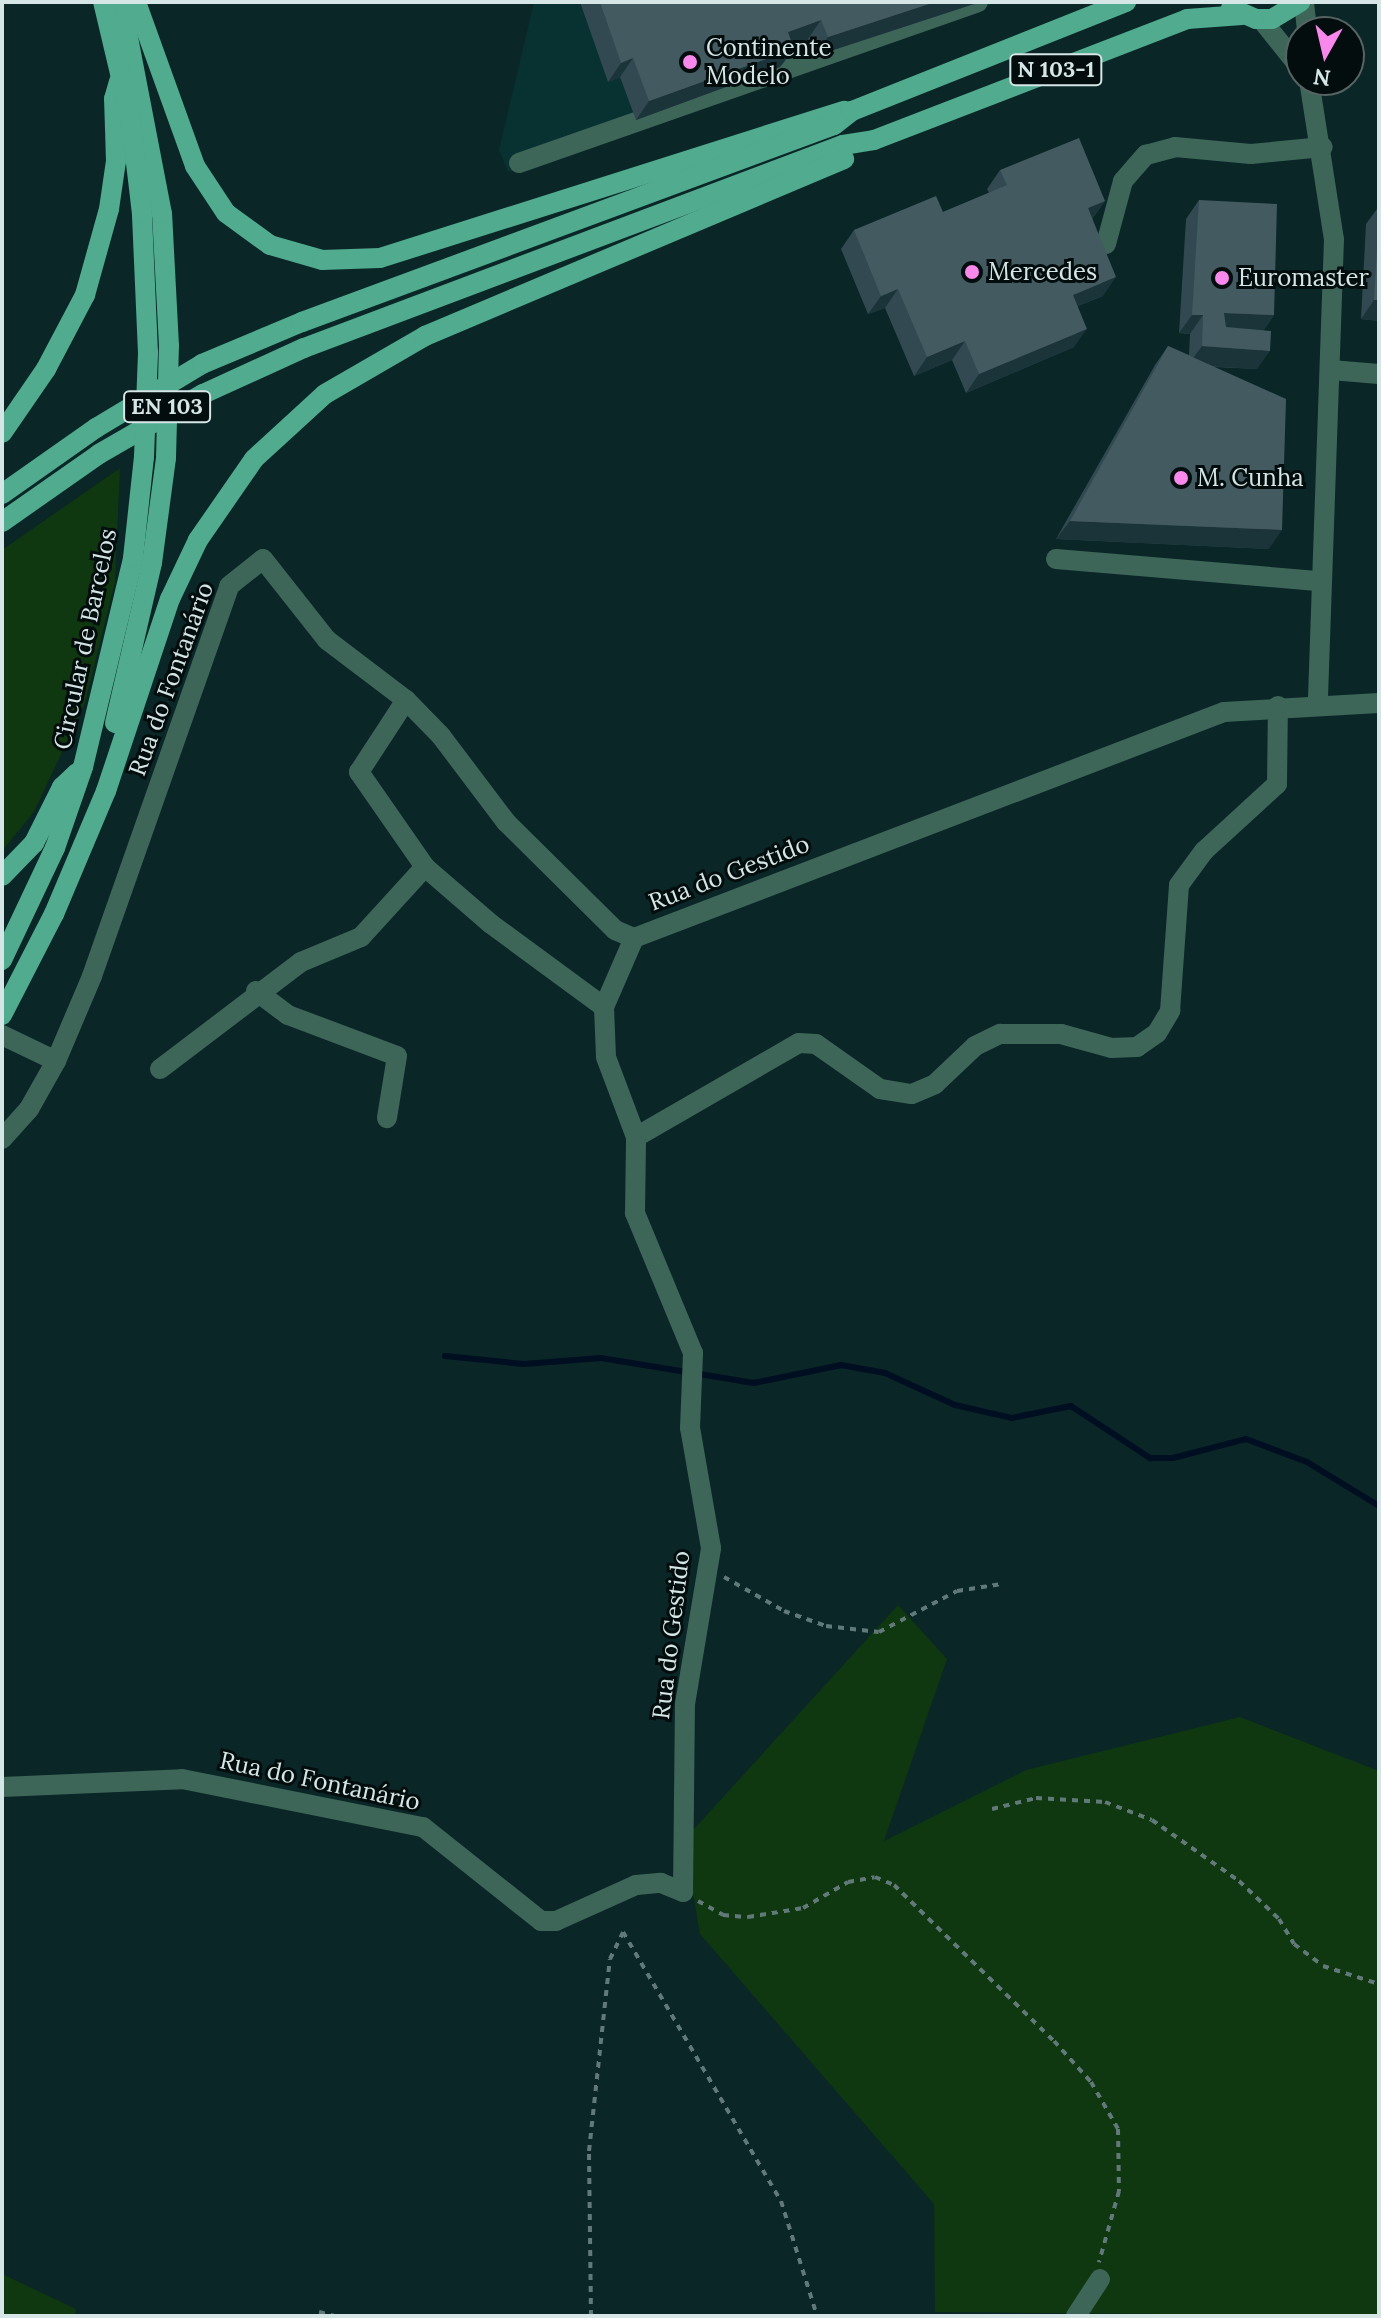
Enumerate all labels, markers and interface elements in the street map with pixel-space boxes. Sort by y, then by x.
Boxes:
north arrow [1285,16,1365,96]
place label: Continente Modelo [706,34,831,90]
road number: N 103-1 [1008,52,1104,88]
marker: Continente Modelo [681,53,699,71]
text: N [1312,63,1332,93]
place label: Mercedes [988,258,1097,286]
marker: Mercedes [963,263,981,281]
place label: Euromaster [1238,264,1369,292]
marker: Euromaster [1213,269,1231,287]
road number: EN 103 [123,389,211,425]
place label: M. Cunha [1197,464,1304,492]
marker: M. Cunha [1172,469,1190,487]
street label: Circular de Barcelos [48,526,122,752]
street label: Rua do Fontanário [123,578,219,780]
street label: Rua do Gestido [645,829,813,917]
street label: Rua do Gestido [646,1549,696,1721]
street label: Rua do Fontanário [217,1746,423,1816]

